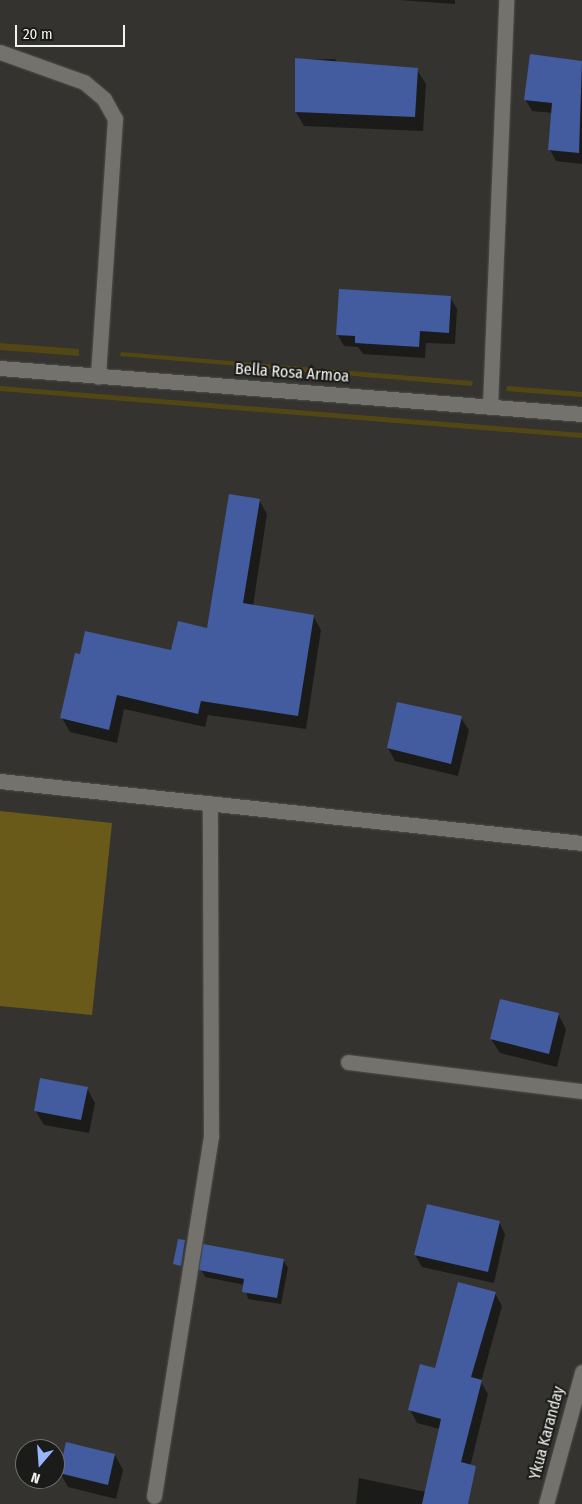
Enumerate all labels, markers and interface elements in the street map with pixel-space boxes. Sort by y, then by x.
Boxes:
scale bar [18,15,128,47]
text: 20 m [23,25,53,43]
street label: Bella Rosa Armoa [234,359,350,387]
street label: Ykua Karanday [525,1384,569,1482]
north arrow [15,1439,65,1489]
text: N [29,1468,42,1487]

